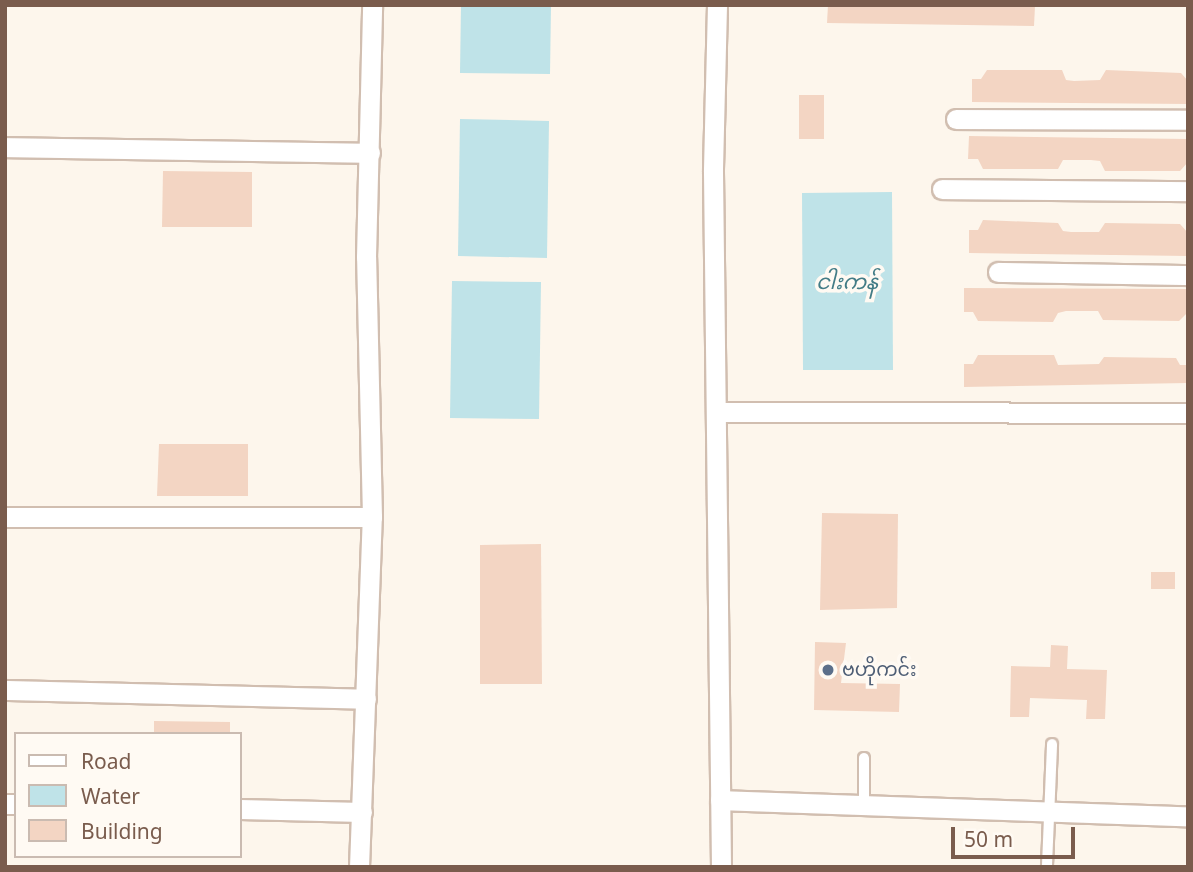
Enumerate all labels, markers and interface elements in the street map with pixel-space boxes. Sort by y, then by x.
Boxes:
water label: ငါးကန် [816,268,878,294]
place label: ဗဟိုကင်း [842,659,916,681]
marker: ဗဟိုကင်း [820,662,836,678]
legend [14,732,242,858]
text: Road [81,747,131,775]
text: Water [81,782,140,810]
scale bar [955,812,1079,856]
text: Building [81,817,163,845]
text: 50 m [964,825,1013,853]

